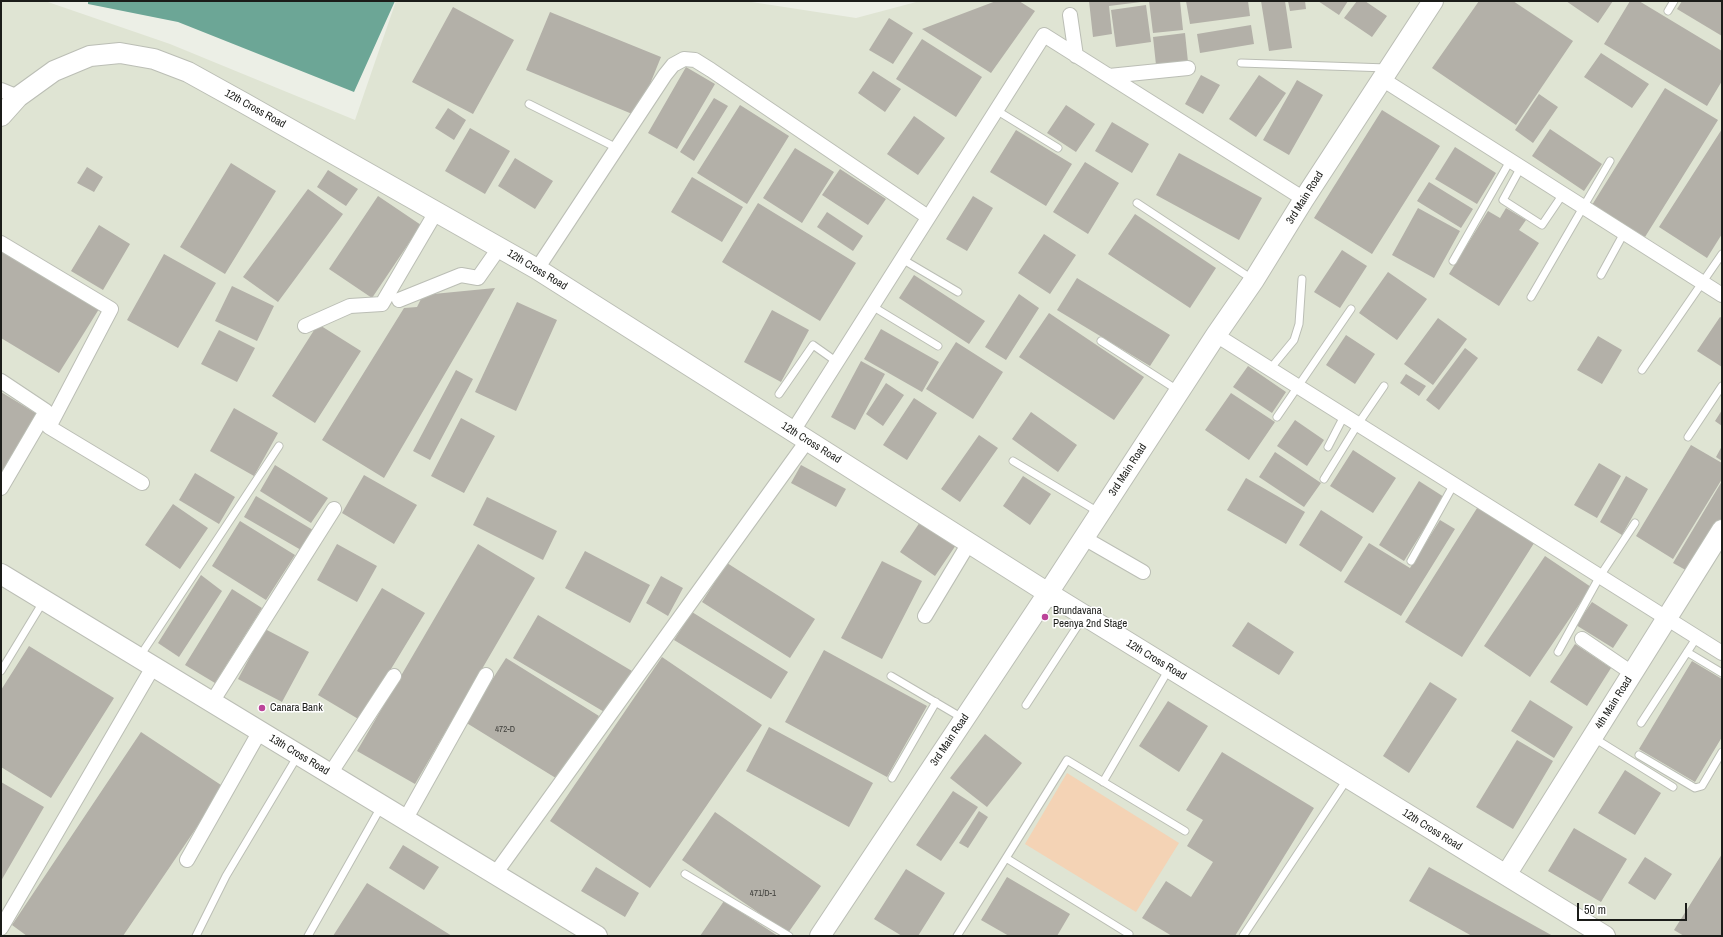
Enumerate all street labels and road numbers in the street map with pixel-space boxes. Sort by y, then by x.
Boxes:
street label: 12th Cross Road [222,87,288,131]
street label: 3rd Main Road [1284,169,1326,227]
street label: 12th Cross Road [505,247,569,293]
street label: 12th Cross Road [779,419,843,467]
street label: 3rd Main Road [1106,441,1150,499]
street label: 12th Cross Road [1124,637,1188,683]
street label: 4th Main Road [1593,674,1635,732]
street label: 3rd Main Road [928,712,972,768]
street label: 13th Cross Road [267,732,331,778]
street label: 12th Cross Road [1400,806,1464,854]

